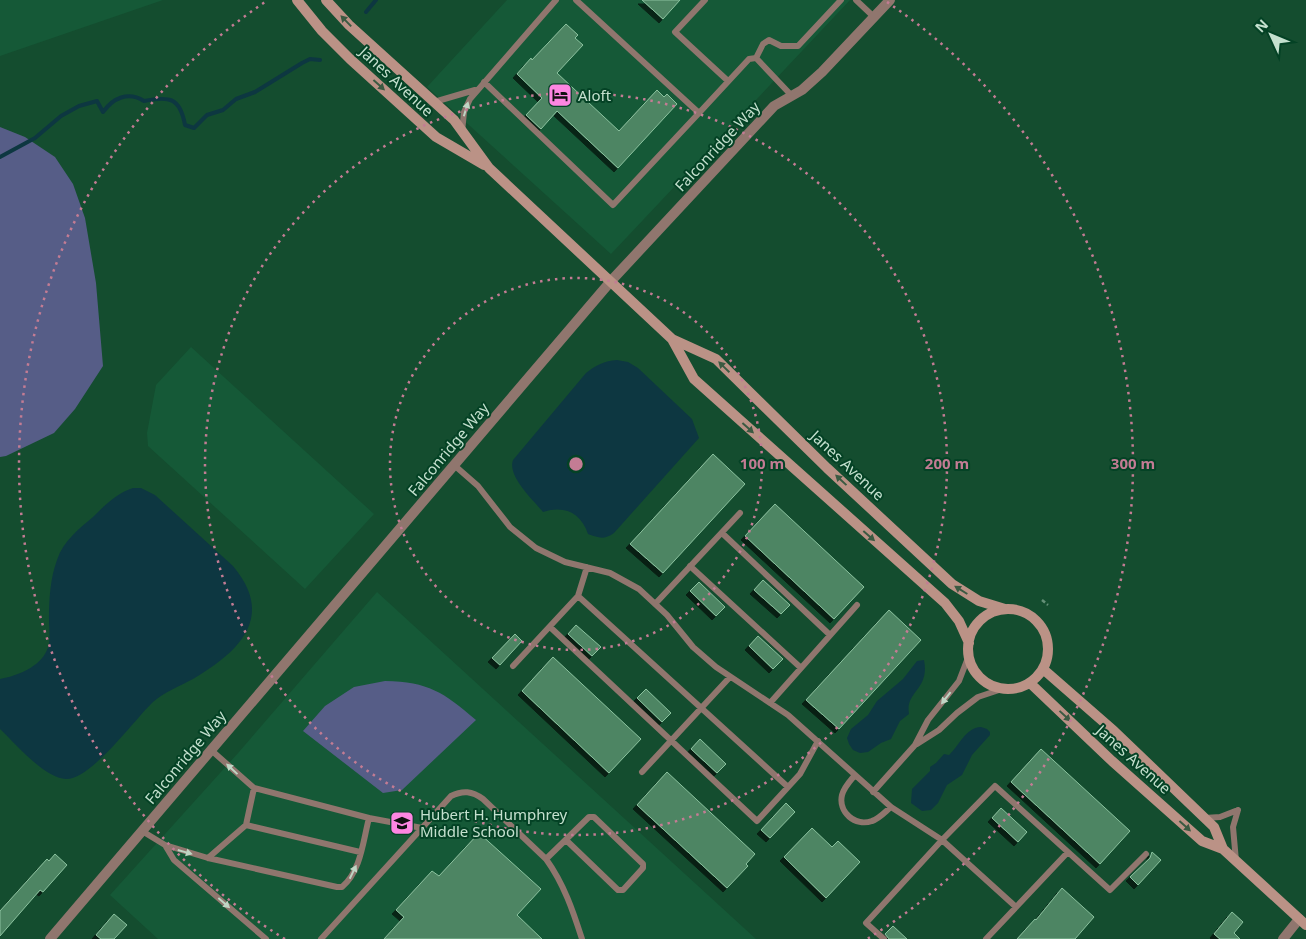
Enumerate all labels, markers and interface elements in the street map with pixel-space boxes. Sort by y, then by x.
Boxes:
north arrow [1246,10,1296,60]
one-way arrow [340,15,352,27]
text: N [1250,15,1272,36]
street label: Janes Avenue [354,40,438,120]
one-way arrow [373,79,385,91]
hotel icon: Aloft [547,82,573,108]
place label: Aloft [578,85,612,105]
street label: Falconridge Way [670,96,764,195]
one-way arrow [463,102,471,117]
one-way arrow [718,362,730,374]
street label: Falconridge Way [403,398,493,500]
one-way arrow [742,422,754,434]
street label: Janes Avenue [805,424,889,504]
text: 100 m [740,453,784,473]
text: 200 m [925,453,969,473]
text: 300 m [1111,453,1155,473]
centre of rings [567,455,585,473]
one-way arrow [834,475,847,486]
one-way arrow [863,530,875,542]
one-way arrow [955,585,968,594]
one-way arrow [941,691,952,704]
street label: Falconridge Way [140,706,230,808]
one-way arrow [1059,710,1071,722]
street label: Janes Avenue [1091,719,1176,798]
one-way arrow [227,763,239,775]
place label: Hubert H. Humphrey Middle School [420,804,568,841]
school or university icon: Hubert H. Humphrey Middle School [389,810,415,836]
one-way arrow [1178,820,1190,832]
one-way arrow [178,848,193,856]
one-way arrow [349,864,357,879]
one-way arrow [218,897,230,909]

